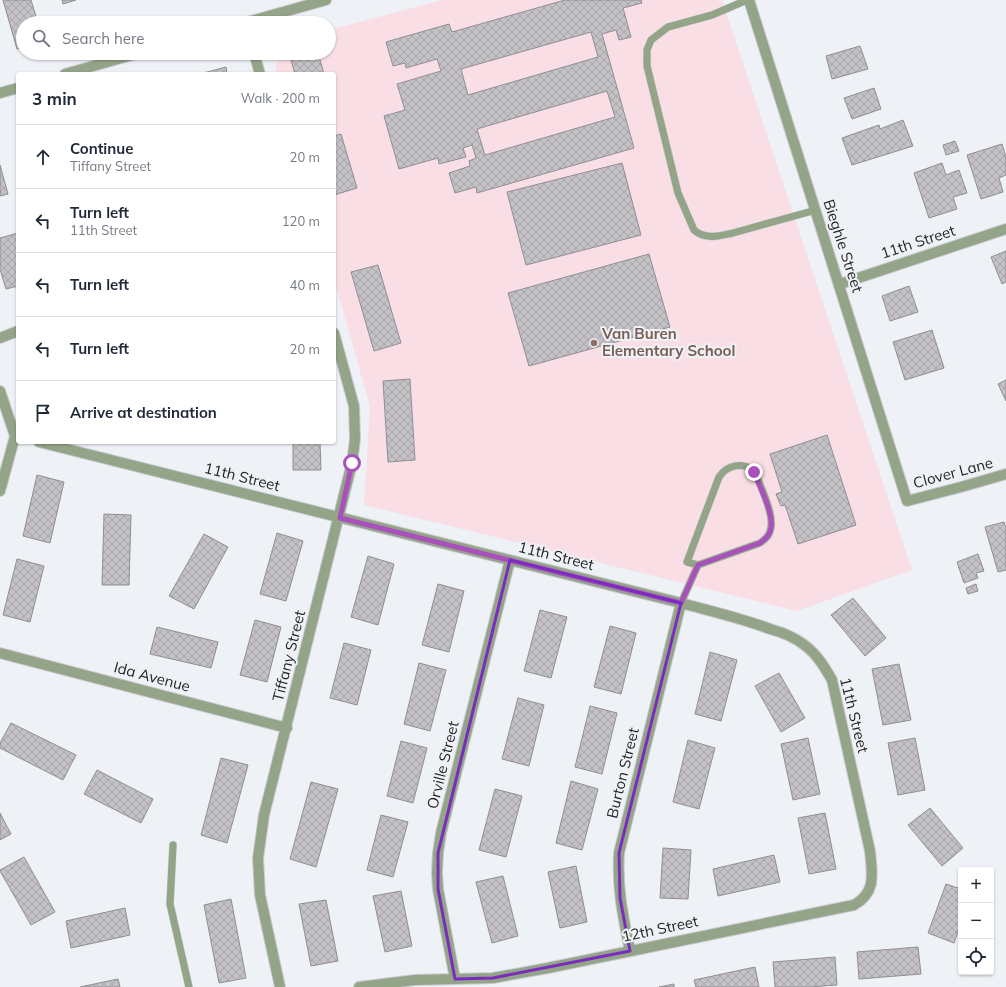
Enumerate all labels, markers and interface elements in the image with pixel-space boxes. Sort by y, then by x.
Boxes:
search box [16,16,336,60]
icon: search [30,27,52,49]
text: Search here [62,29,144,48]
text: 3 min [32,88,77,109]
text: Walk · 200 m [241,90,320,106]
text: Continue [70,139,133,158]
icon: ahead [32,146,54,168]
text: 20 m [290,149,320,165]
text: Tiffany Street [70,158,151,174]
street label: Bieghle Street [819,197,867,295]
text: Turn left [70,203,129,222]
icon: left [32,210,54,232]
text: 120 m [282,213,320,229]
street label: 11th Street [878,221,958,263]
text: 11th Street [70,222,137,238]
icon: left [32,274,54,296]
text: Turn left [70,275,129,294]
text: 40 m [290,277,320,293]
place label: Van Buren Elementary School [601,324,735,360]
icon: left [32,338,54,360]
marker: Van Buren Elementary School [589,338,599,348]
text: Turn left [70,339,129,358]
text: 20 m [290,341,320,357]
icon: arrive [32,402,54,424]
text: Arrive at destination [70,403,217,422]
street label: Clover Lane [911,453,995,492]
route start [343,454,361,472]
street label: 11th Street [202,458,282,495]
route end [745,463,763,481]
street label: 11th Street [516,537,596,574]
street label: Tiffany Street [268,608,309,704]
street label: Ida Avenue [112,657,192,696]
street label: 11th Street [836,675,873,755]
street label: Orville Street [422,719,463,811]
street label: Burton Street [602,726,643,820]
map controls [958,867,994,975]
button: + [958,867,994,903]
button: − [958,903,994,939]
street label: 12th Street [620,911,700,946]
button: locate [958,939,994,975]

